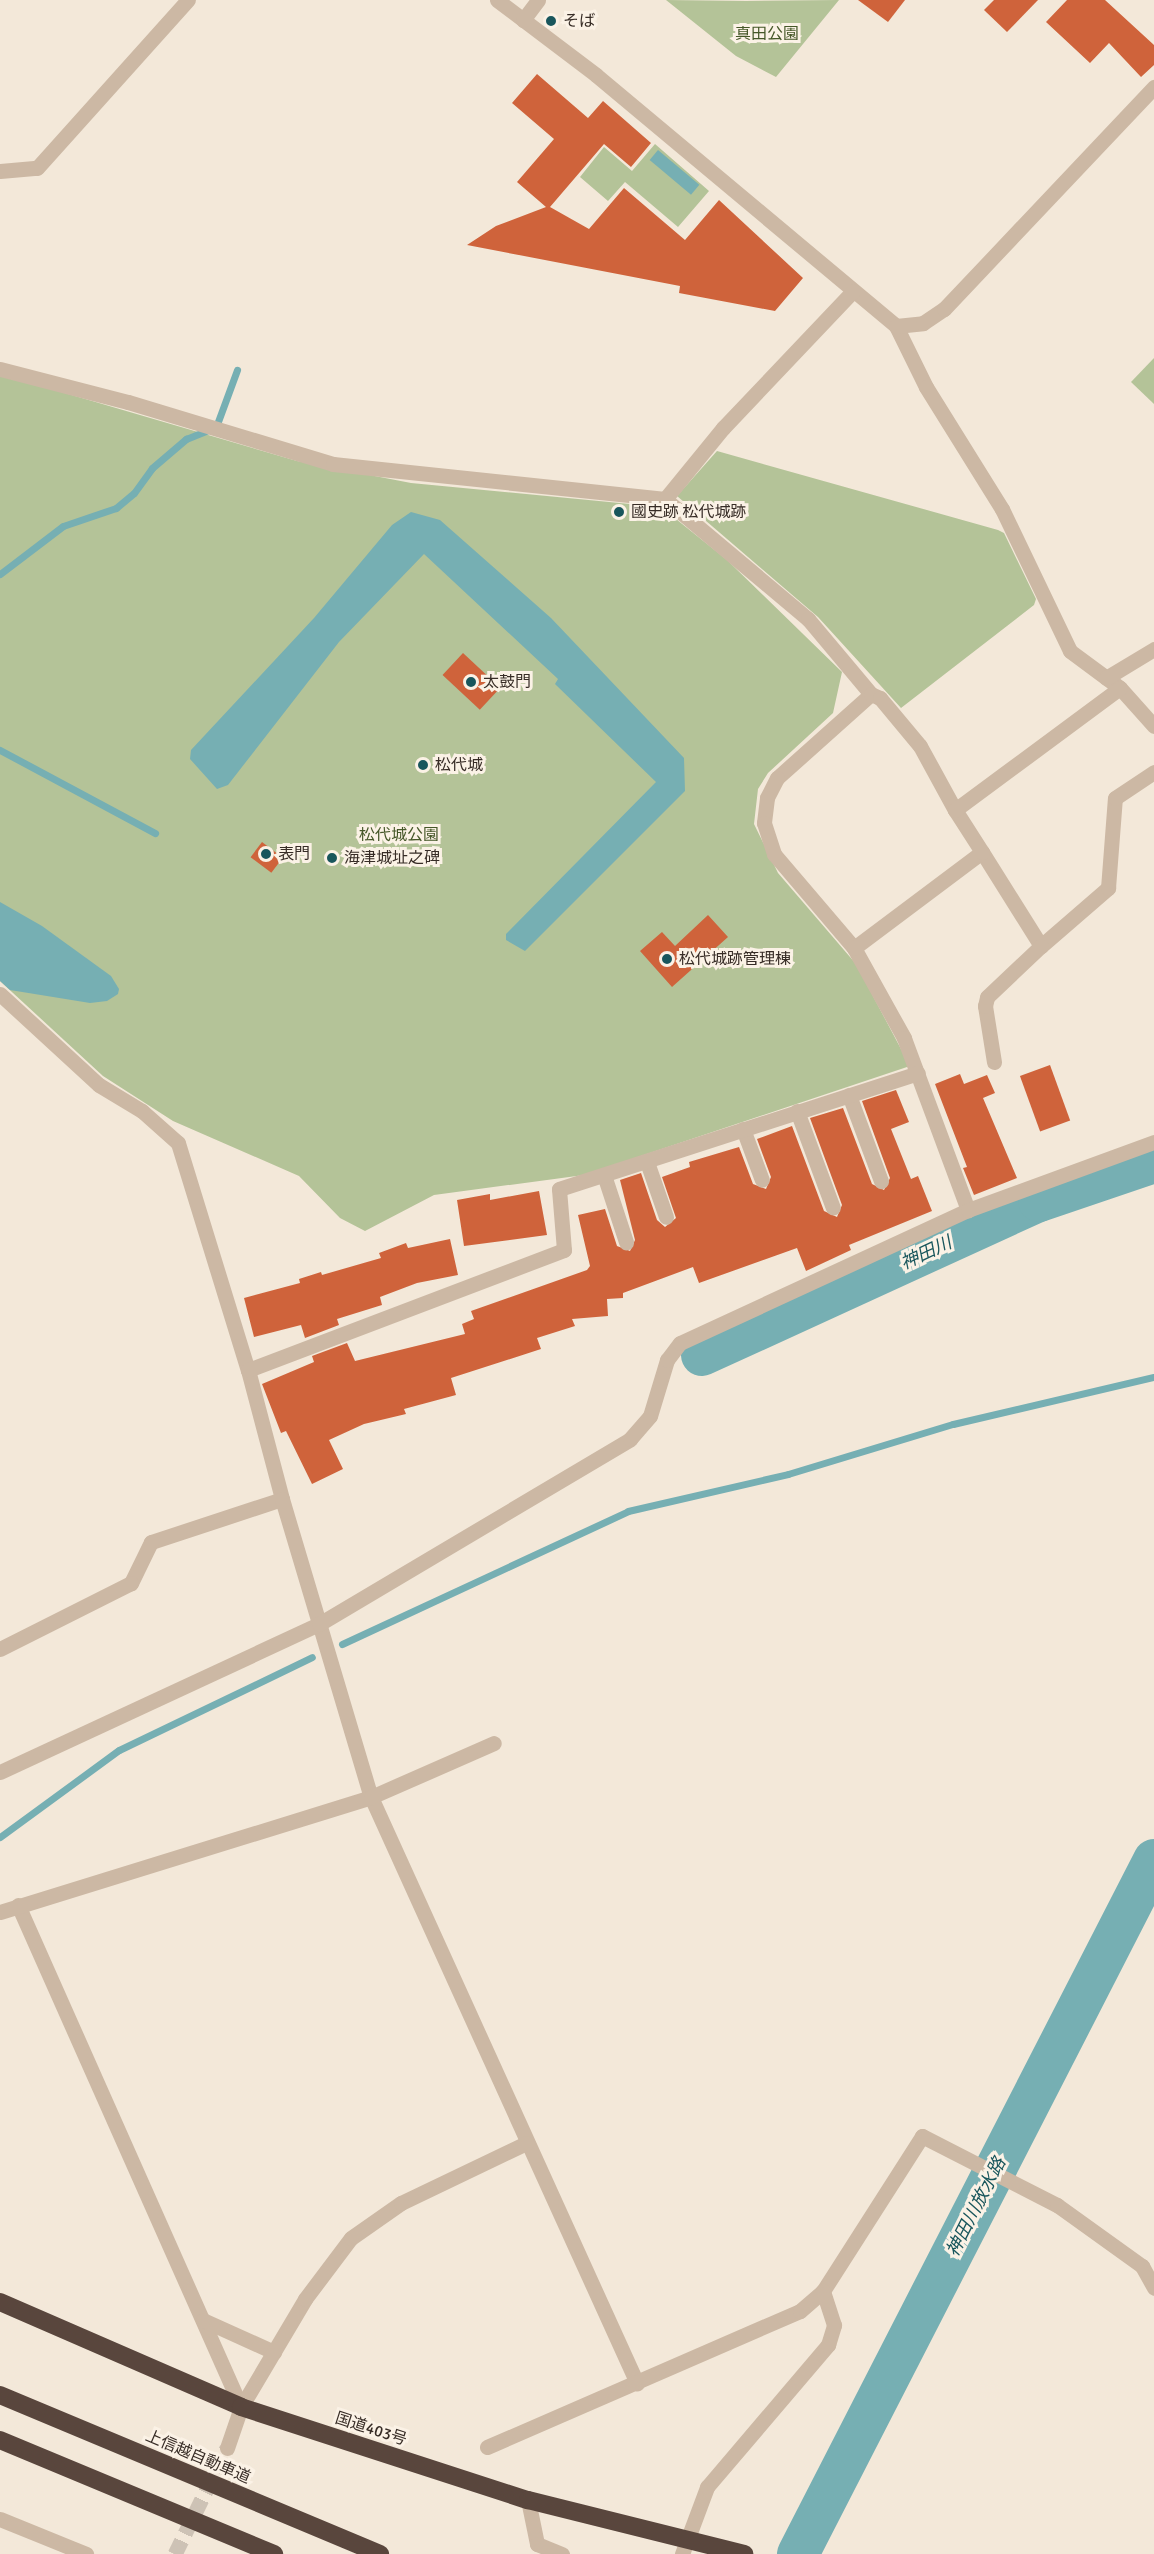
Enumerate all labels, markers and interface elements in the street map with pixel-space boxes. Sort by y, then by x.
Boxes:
place label: そば [563,11,595,31]
marker: そば [544,14,558,28]
park label: 真田公園 [735,24,799,44]
place label: 國史跡 松代城跡 [631,502,747,522]
marker: 國史跡 松代城跡 [612,505,626,519]
place label: 太鼓門 [483,672,531,692]
marker: 太鼓門 [464,675,478,689]
place label: 松代城 [435,755,483,775]
marker: 松代城 [416,758,430,772]
park label: 松代城公園 [359,825,439,845]
place label: 表門 [278,844,310,864]
marker: 表門 [259,847,273,861]
place label: 海津城址之碑 [344,848,440,868]
marker: 海津城址之碑 [325,851,339,865]
place label: 松代城跡管理棟 [679,949,791,969]
marker: 松代城跡管理棟 [660,952,674,966]
water label: 神田川 [897,1232,955,1274]
water label: 神田川放水路 [942,2154,1010,2260]
street label: 国道403号 [333,2408,409,2450]
street label: 上信越自動車道 [143,2426,253,2488]

